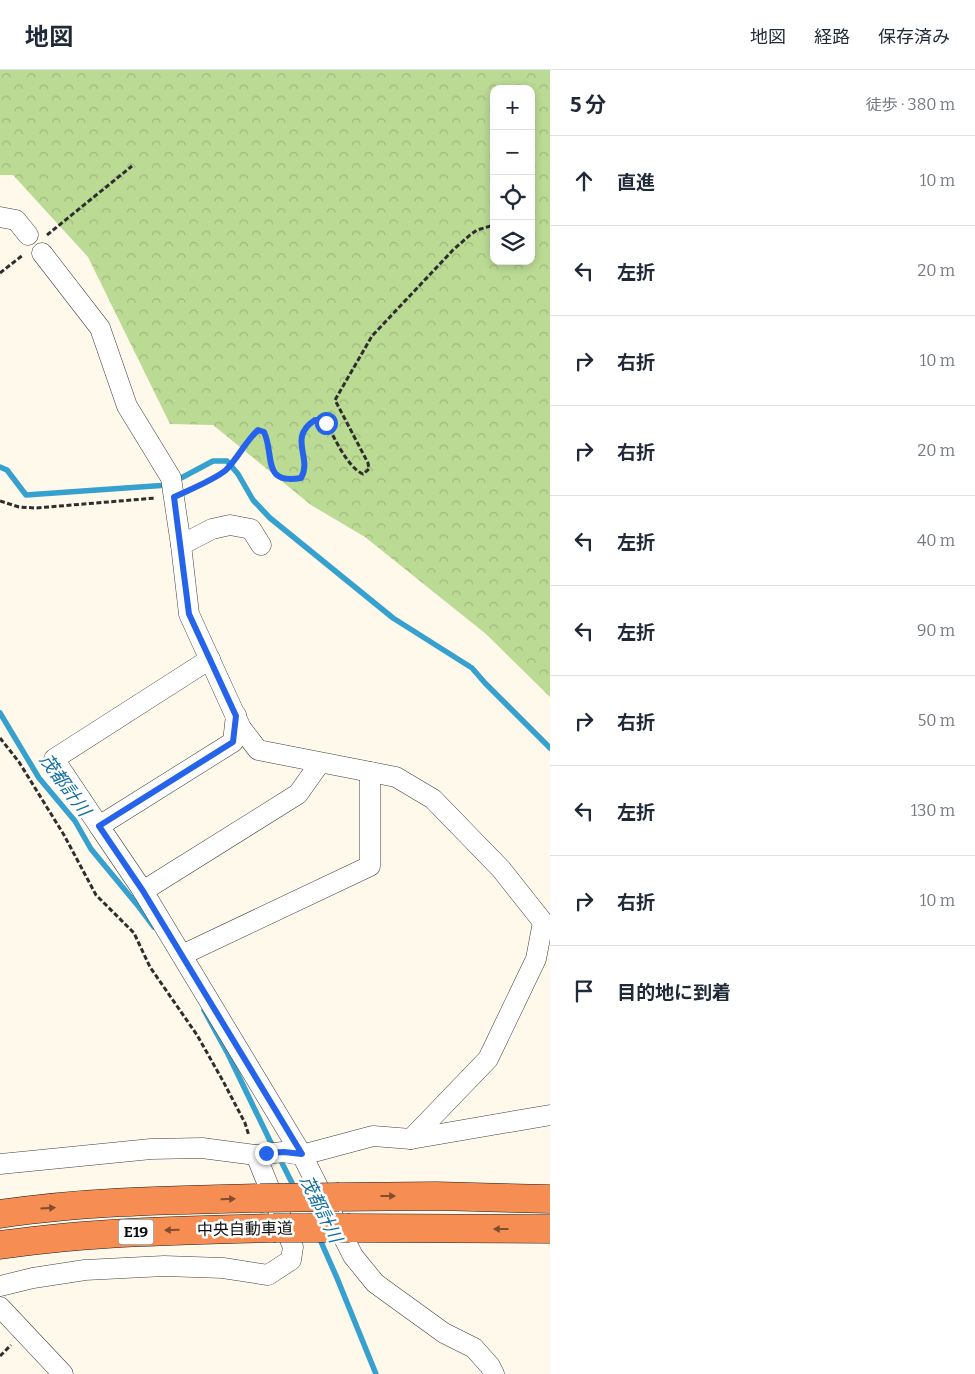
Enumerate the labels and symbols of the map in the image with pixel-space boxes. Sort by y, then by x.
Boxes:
route start [315,412,338,435]
water label: 茂都計川 [35,749,96,822]
route end [255,1142,278,1165]
water label: 茂都計川 [295,1172,348,1248]
one-way arrow [380,1192,396,1200]
one-way arrow [220,1195,236,1203]
one-way arrow [41,1204,57,1212]
street label: 中央自動車道 [197,1219,293,1239]
road number: E19 [118,1220,154,1244]
one-way arrow [493,1225,509,1233]
one-way arrow [164,1226,180,1234]

